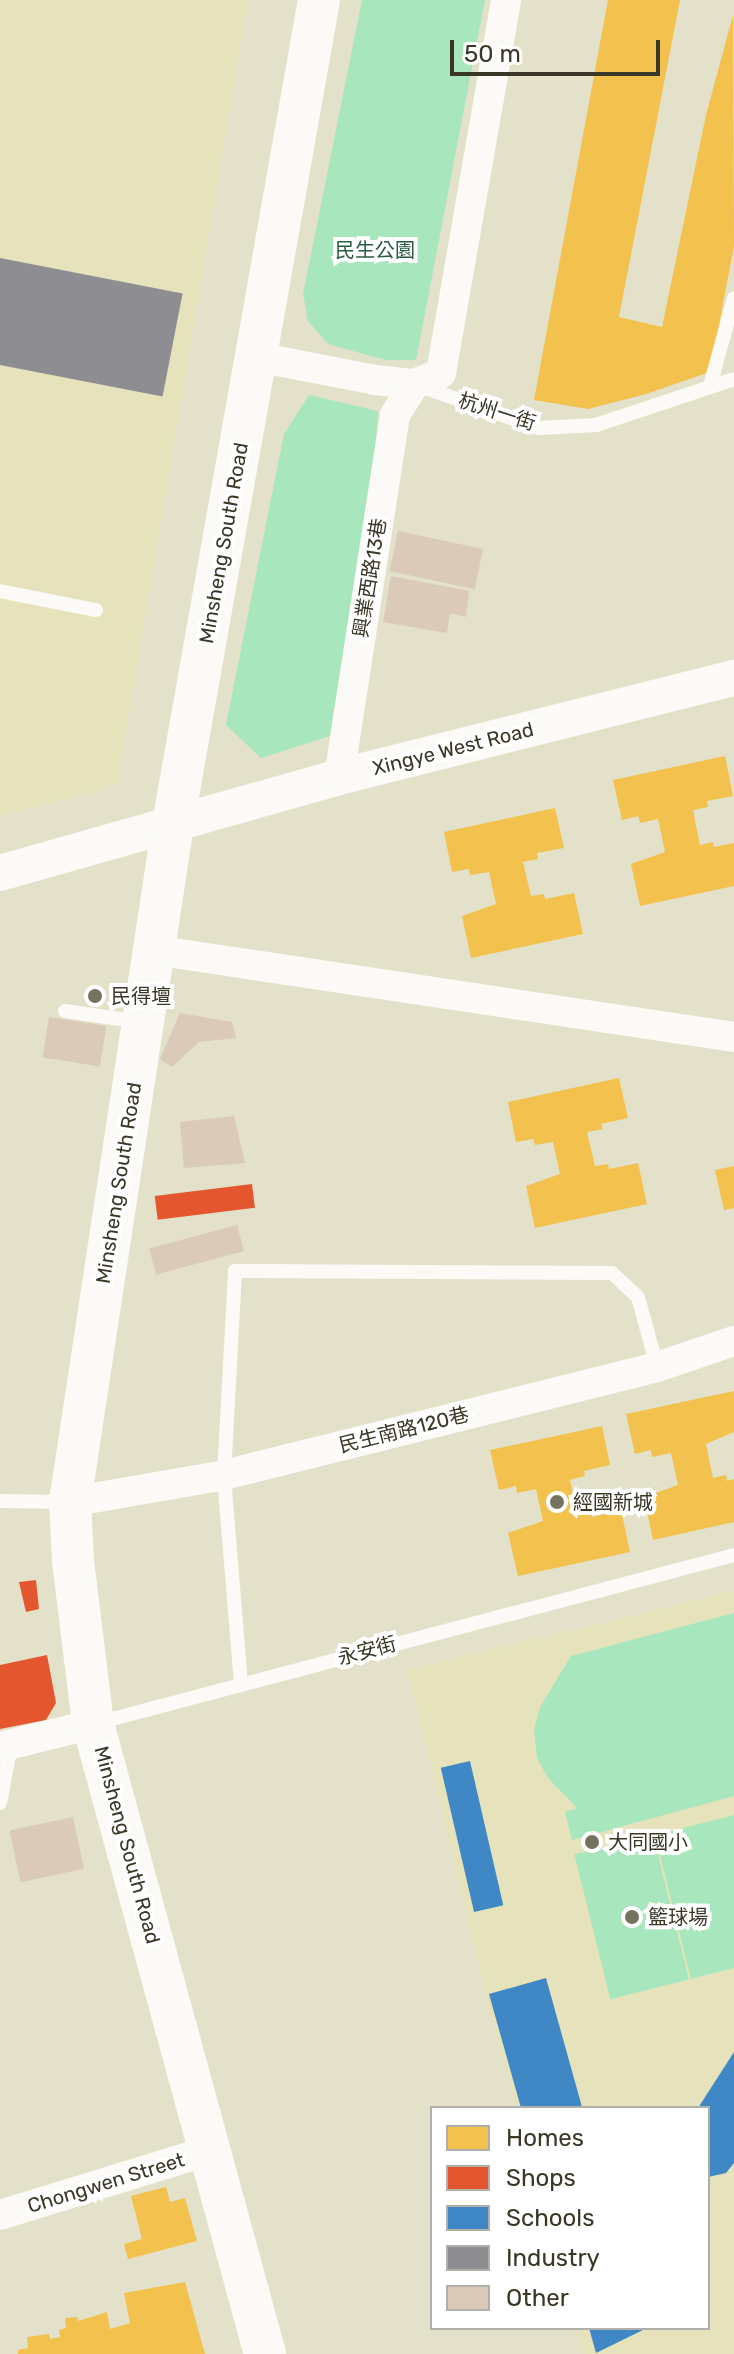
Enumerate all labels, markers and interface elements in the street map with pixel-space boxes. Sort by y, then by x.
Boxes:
scale bar [454,24,664,74]
text: 50 m [464,40,521,68]
park label: 民生公園 [335,238,415,262]
street label: 杭州一街 [455,388,539,436]
street label: Minsheng South Road [195,441,253,645]
street label: 興業西路13巷 [349,517,391,639]
street label: Xingye West Road [370,717,536,781]
place label: 民得壇 [111,984,171,1008]
marker: 民得壇 [86,987,104,1005]
street label: Minsheng South Road [91,1081,147,1285]
street label: 民生南路120巷 [337,1402,471,1458]
place label: 經國新城 [573,1490,653,1514]
marker: 經國新城 [548,1493,566,1511]
street label: 永安街 [335,1632,399,1670]
street label: Minsheng South Road [89,1744,165,1946]
place label: 大同國小 [608,1830,688,1854]
marker: 大同國小 [583,1833,601,1851]
place label: 籃球場 [648,1905,708,1929]
marker: 籃球場 [623,1908,641,1926]
legend [430,2106,710,2330]
text: Homes [506,2124,584,2152]
street label: Chongwen Street [25,2148,187,2218]
text: Shops [506,2164,576,2192]
text: Schools [506,2204,594,2232]
text: Industry [506,2244,600,2272]
text: Other [506,2284,569,2312]

